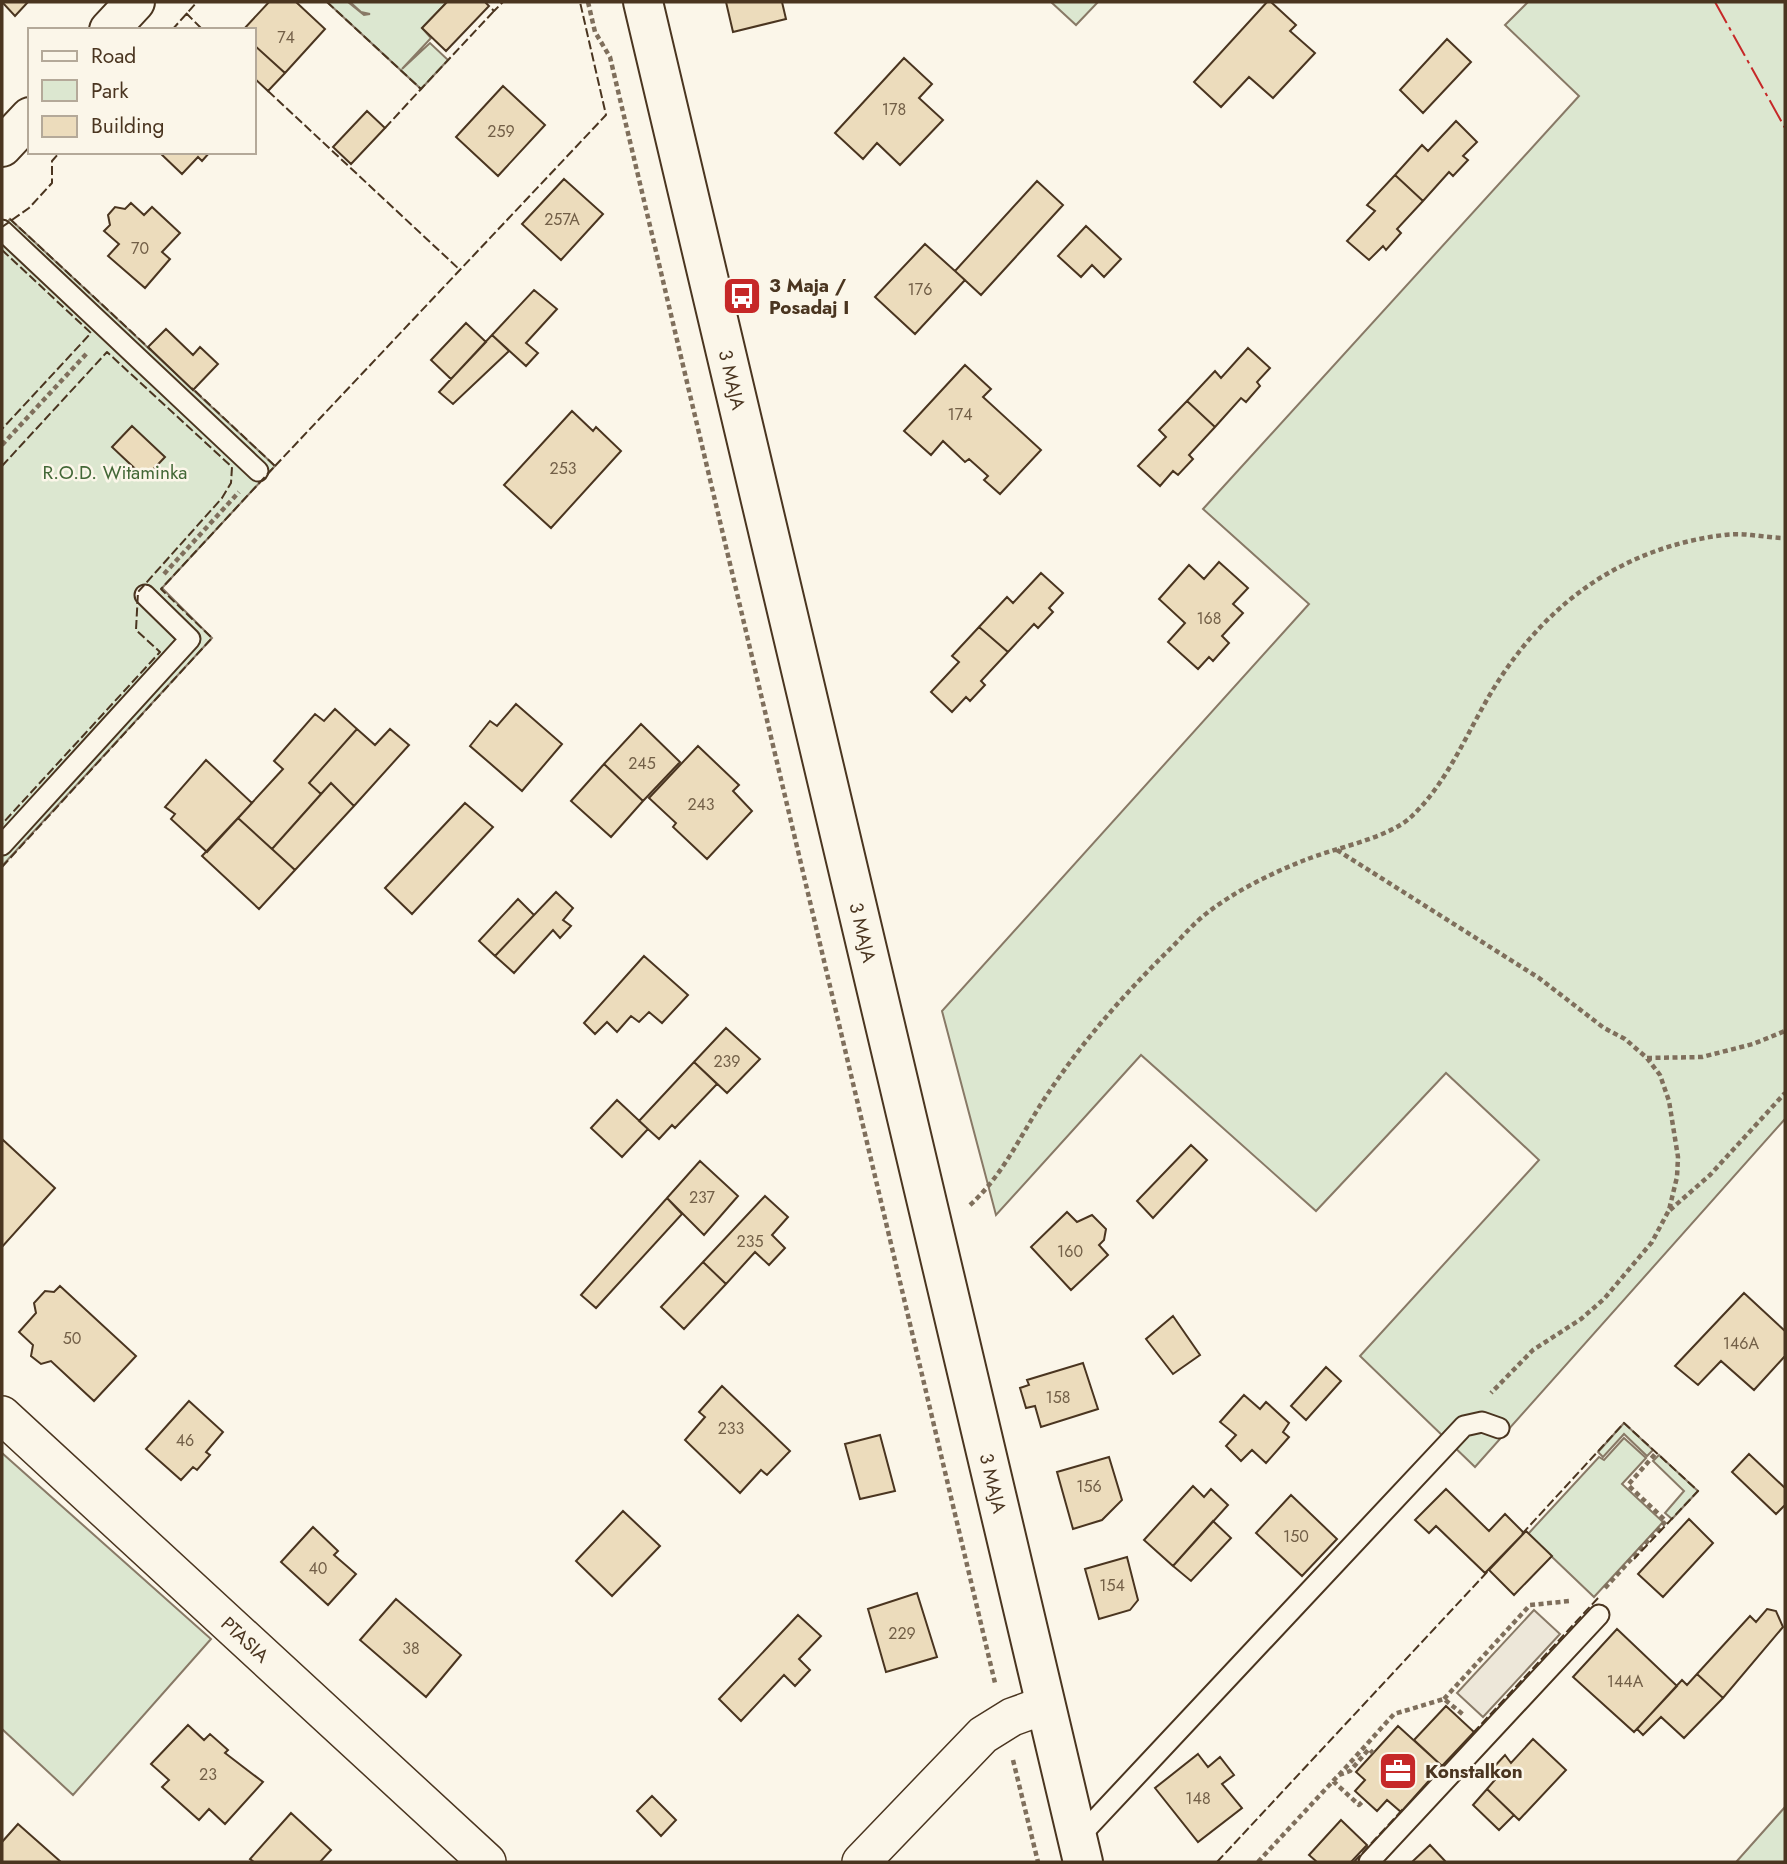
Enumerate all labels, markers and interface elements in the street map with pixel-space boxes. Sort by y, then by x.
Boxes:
house number: 74 [277,26,295,49]
legend [28,28,256,154]
text: Road [91,41,136,71]
text: Park [91,76,129,106]
house number: 178 [882,98,906,121]
text: Building [91,111,164,141]
house number: 259 [487,120,515,143]
house number: 257A [544,208,580,231]
house number: 70 [131,237,149,260]
place label: 3 Maja / Posadaj I [769,272,849,321]
bus stop icon: 3 Maja / Posadaj I [721,275,763,317]
house number: 176 [908,278,932,301]
street label: 3 MAJA [712,347,753,413]
house number: 174 [948,403,972,426]
house number: 253 [550,457,577,480]
park label: R.O.D. Witaminka [43,459,187,486]
house number: 168 [1196,607,1222,630]
house number: 245 [628,752,656,775]
house number: 243 [687,793,715,816]
street label: 3 MAJA [843,899,883,966]
house number: 239 [713,1050,741,1073]
house number: 237 [689,1186,716,1209]
house number: 235 [737,1230,763,1253]
house number: 160 [1057,1240,1083,1263]
house number: 50 [63,1327,81,1350]
house number: 146A [1723,1332,1760,1355]
house number: 158 [1046,1386,1070,1409]
house number: 233 [718,1417,745,1440]
house number: 46 [176,1429,194,1452]
street label: 3 MAJA [973,1450,1014,1516]
house number: 156 [1076,1475,1102,1498]
house number: 150 [1283,1525,1309,1548]
house number: 40 [309,1557,327,1580]
house number: 154 [1099,1574,1125,1597]
street label: PTASIA [215,1610,276,1669]
house number: 229 [888,1622,916,1645]
house number: 38 [402,1637,420,1660]
house number: 144A [1607,1670,1644,1693]
office icon: Konstalkon [1377,1750,1419,1792]
place label: Konstalkon [1425,1758,1523,1785]
house number: 23 [199,1763,217,1786]
house number: 148 [1185,1787,1211,1810]

